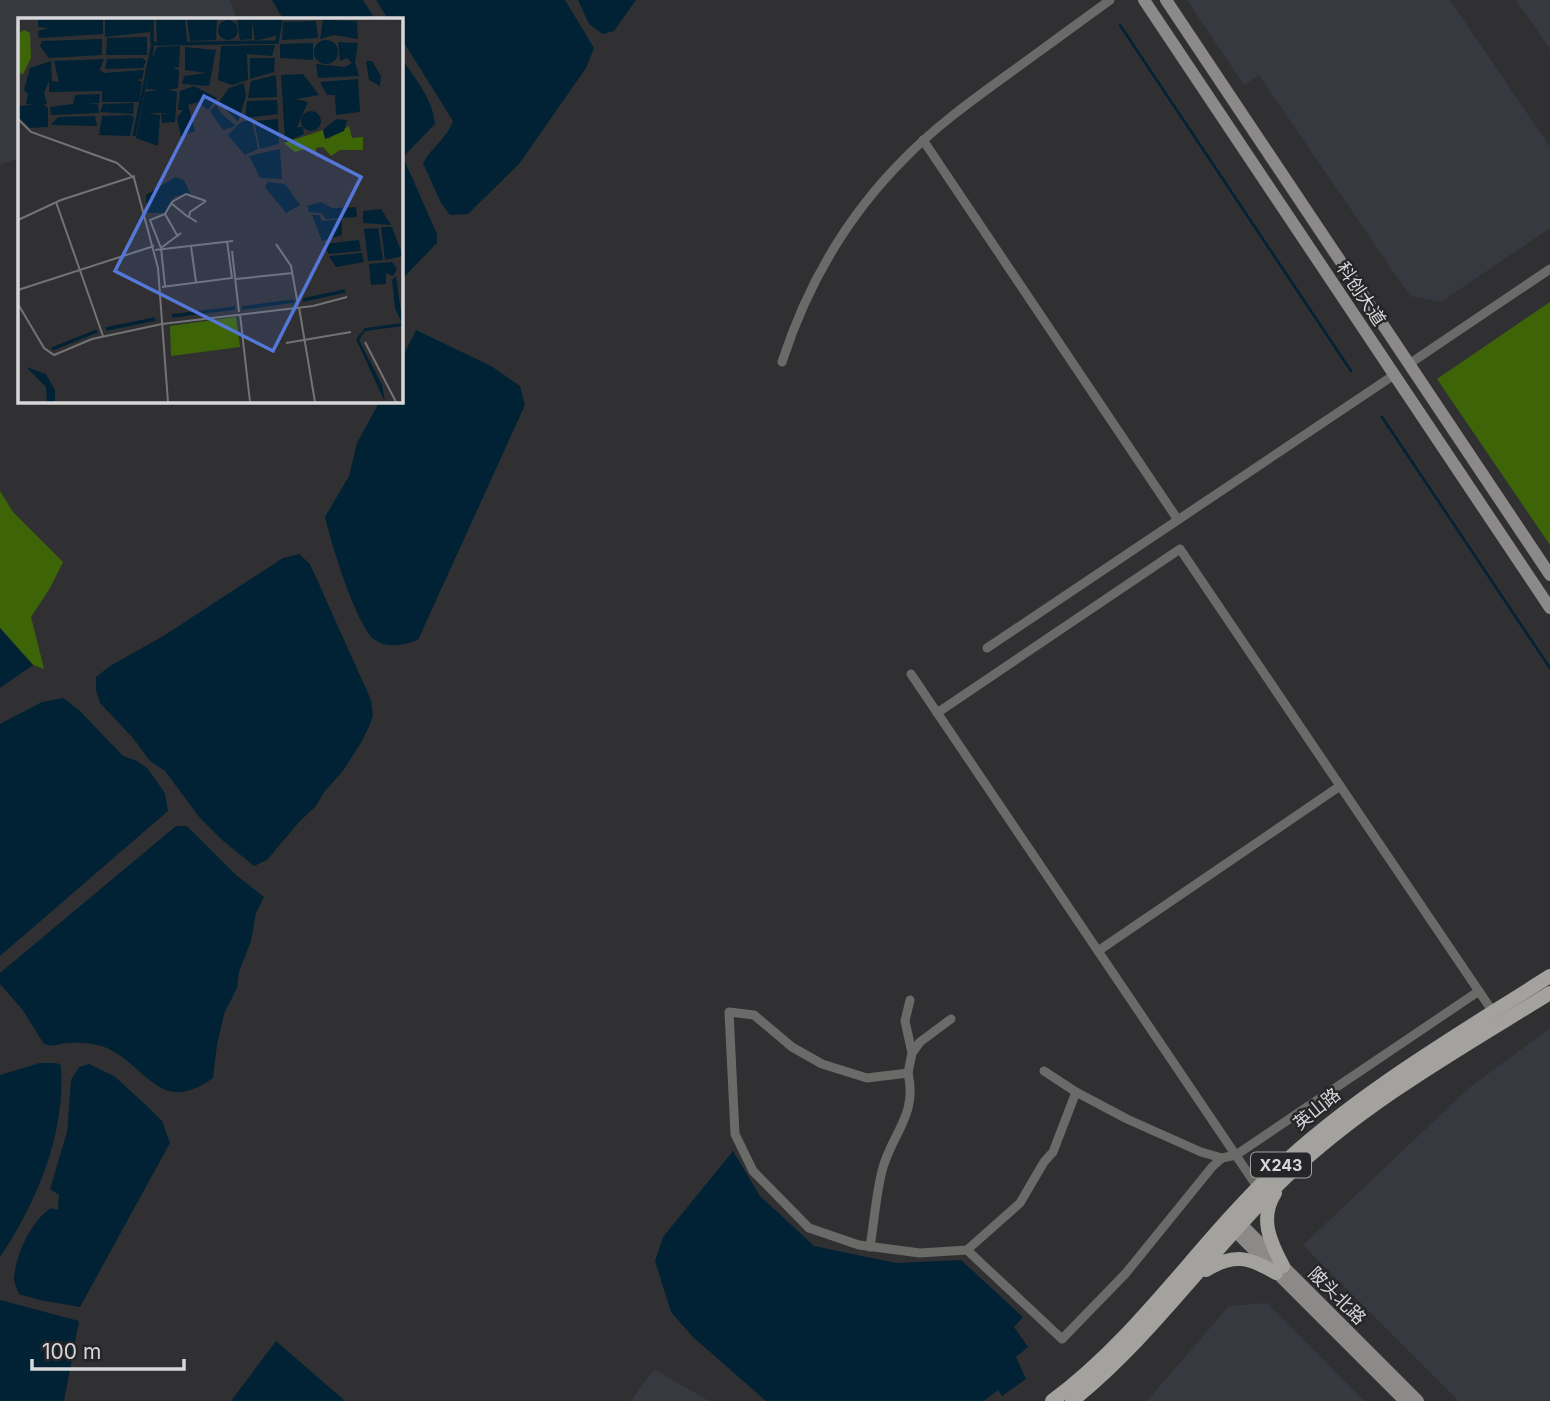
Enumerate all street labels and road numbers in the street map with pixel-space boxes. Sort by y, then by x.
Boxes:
street label: 科创大道 [1333,258,1390,329]
street label: 英山路 [1289,1083,1344,1134]
road number: X243 [1251,1152,1311,1177]
street label: 陂头北路 [1304,1263,1370,1329]

